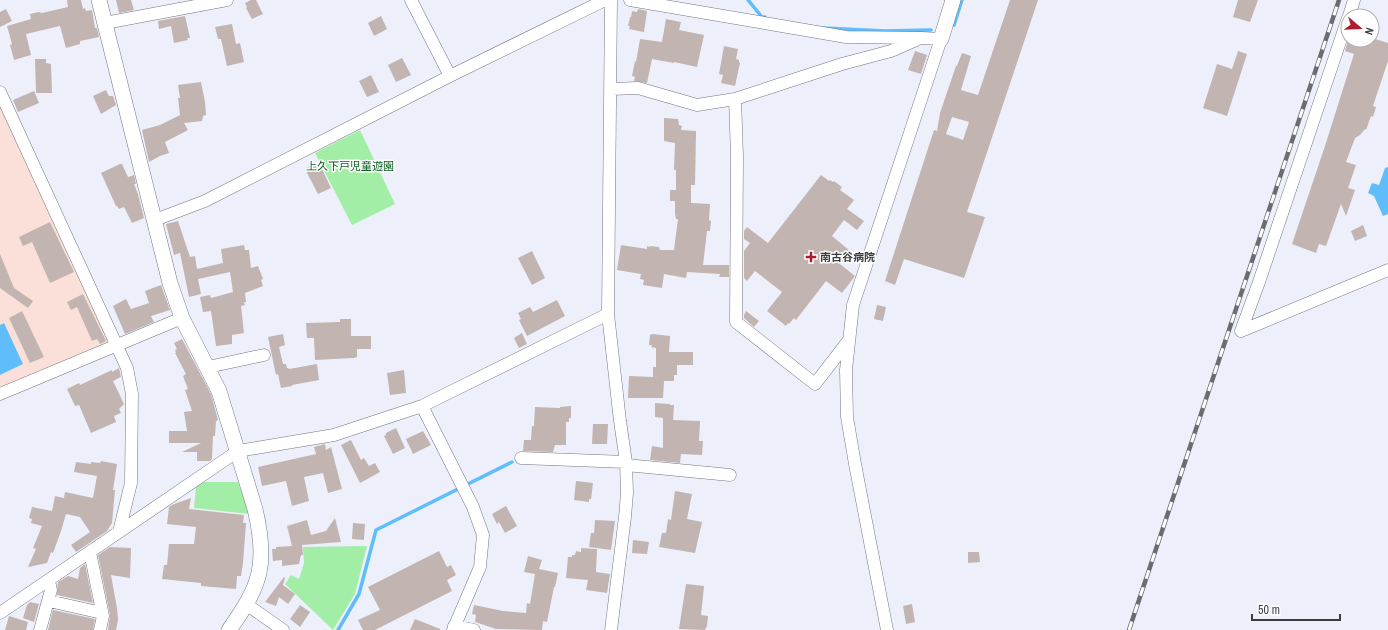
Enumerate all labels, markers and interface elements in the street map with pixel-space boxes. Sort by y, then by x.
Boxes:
north arrow [1340,8,1380,48]
text: N [1362,26,1377,37]
park label: 上久下戸児童遊園 [306,159,394,173]
place label: 南古谷病院 [820,250,875,264]
marker: 南古谷病院 [805,251,817,263]
scale bar [1252,596,1340,622]
text: 50 m [1258,602,1280,618]

